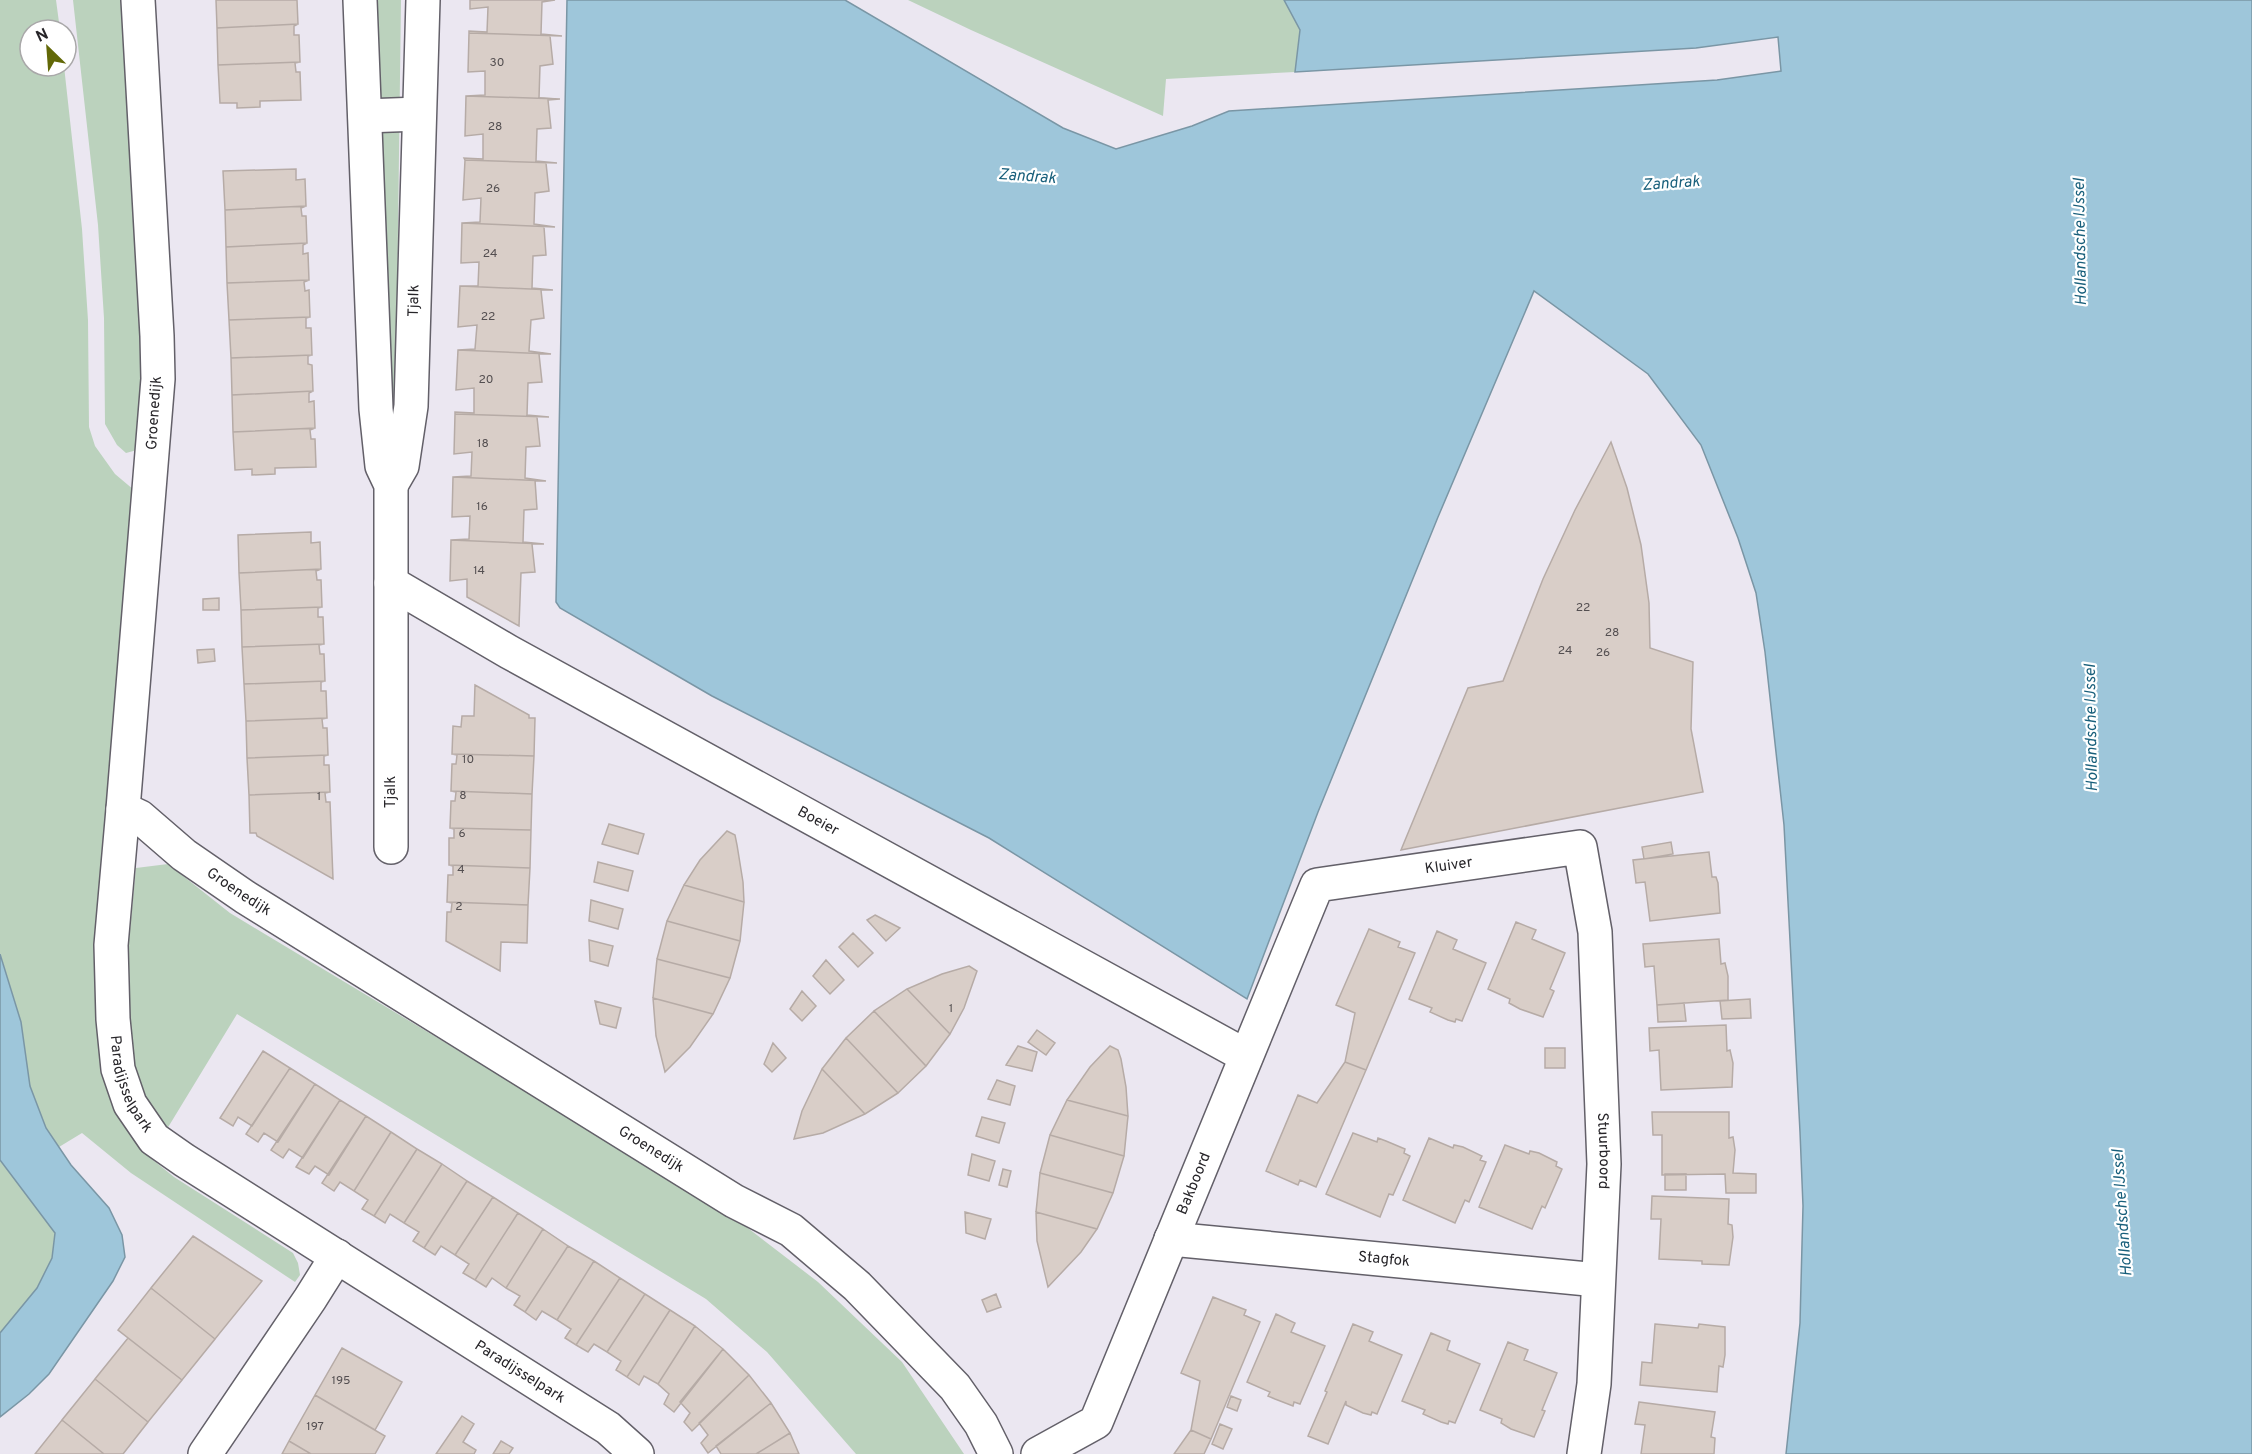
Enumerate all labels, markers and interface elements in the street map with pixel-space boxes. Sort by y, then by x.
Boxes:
north arrow [18,18,78,78]
text: N [33,25,52,48]
house number: 30 [490,55,504,71]
house number: 28 [488,119,502,135]
water label: Zandrak [998,165,1057,189]
water label: Zandrak [1642,172,1701,196]
water label: Hollandsche IJssel [2070,177,2092,306]
house number: 26 [486,181,500,197]
house number: 24 [483,246,497,262]
street label: Tjalk [404,284,424,317]
house number: 22 [481,309,495,325]
house number: 20 [478,372,494,388]
street label: Groenedijk [143,375,167,451]
house number: 18 [477,436,489,452]
house number: 16 [476,499,488,515]
house number: 14 [473,563,485,579]
house number: 22 [1576,600,1590,616]
house number: 28 [1605,625,1619,641]
house number: 24 [1558,643,1572,659]
house number: 26 [1596,645,1610,661]
water label: Hollandsche IJssel [2081,663,2103,792]
house number: 10 [462,752,474,768]
street label: Tjalk [382,776,401,808]
house number: 8 [459,788,467,804]
house number: 1 [317,789,321,805]
street label: Boeier [794,802,842,840]
house number: 6 [458,826,466,842]
street label: Kluiver [1424,853,1474,879]
house number: 4 [457,862,465,878]
street label: Groenedijk [203,864,275,920]
house number: 2 [455,899,463,915]
house number: 1 [949,1001,953,1017]
street label: Paradijsselpark [105,1034,157,1137]
street label: Stuurboord [1593,1112,1614,1189]
street label: Groenedijk [614,1122,688,1177]
water label: Hollandsche IJssel [2109,1148,2137,1277]
street label: Bakboord [1173,1150,1215,1217]
street label: Stagfok [1357,1248,1411,1271]
street label: Paradijsselpark [471,1336,569,1408]
house number: 195 [331,1373,351,1389]
house number: 197 [306,1419,324,1435]

